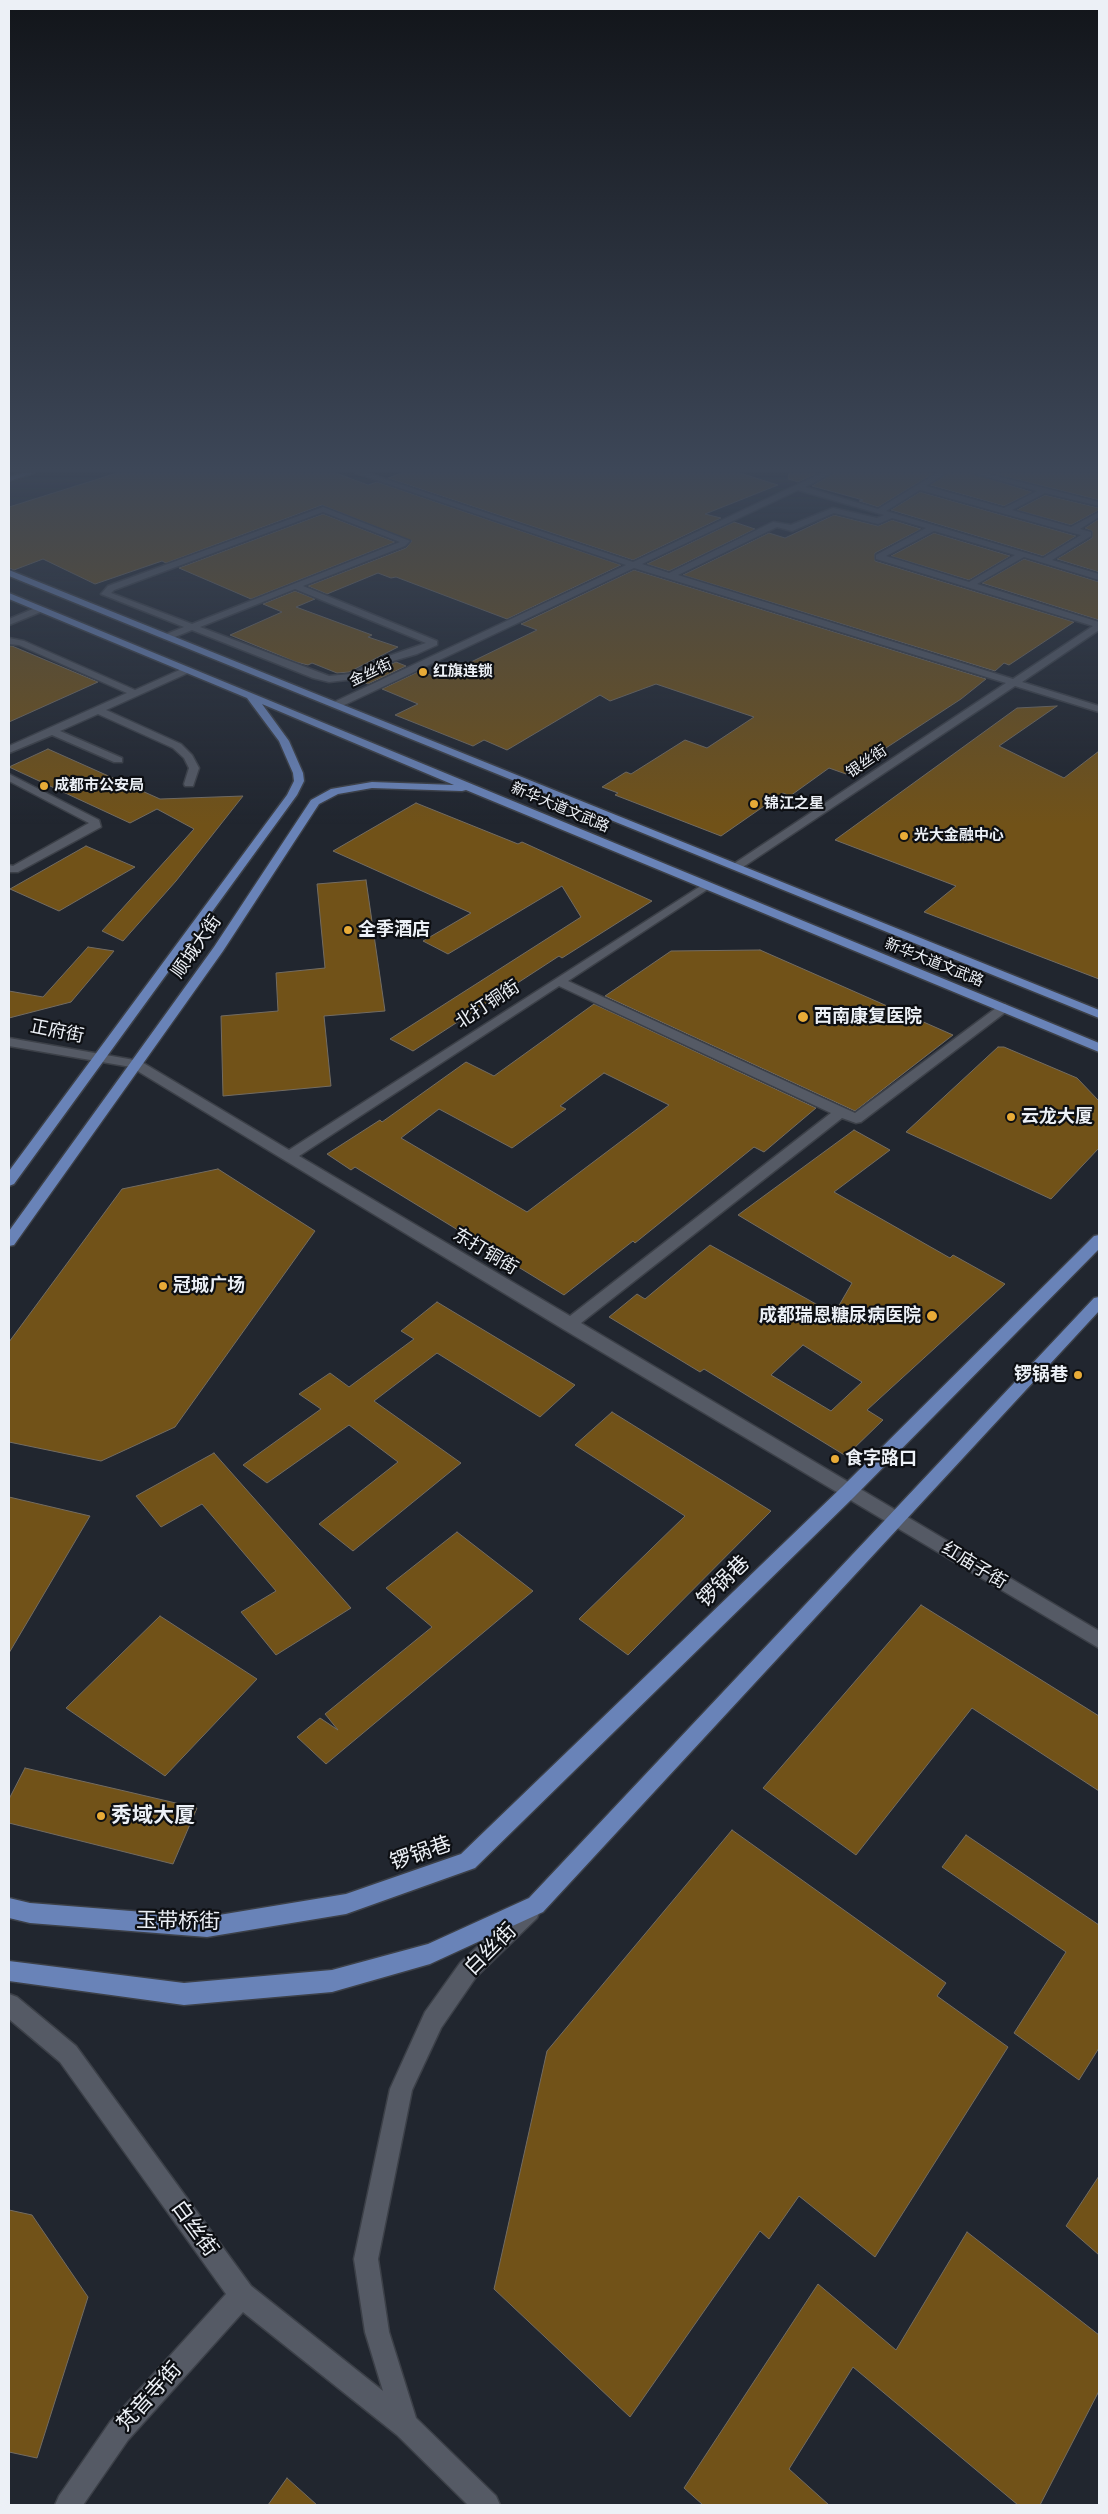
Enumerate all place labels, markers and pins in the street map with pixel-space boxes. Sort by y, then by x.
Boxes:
place label: 红旗连锁 [433,663,493,681]
marker: 红旗连锁 [417,666,429,678]
place label: 成都市公安局 [54,777,144,795]
marker: 成都市公安局 [38,780,50,792]
place label: 锦江之星 [764,795,824,813]
marker: 锦江之星 [748,798,760,810]
place label: 光大金融中心 [914,827,1004,845]
marker: 光大金融中心 [898,830,910,842]
place label: 全季酒店 [358,919,430,941]
marker: 全季酒店 [342,924,354,936]
place label: 西南康复医院 [814,1006,922,1028]
marker: 西南康复医院 [796,1010,810,1024]
place label: 云龙大厦 [1021,1106,1093,1128]
marker: 云龙大厦 [1005,1111,1017,1123]
place label: 冠城广场 [173,1275,245,1297]
marker: 冠城广场 [157,1280,169,1292]
place label: 成都瑞恩糖尿病医院 [759,1305,921,1327]
marker: 成都瑞恩糖尿病医院 [925,1309,939,1323]
place label: 锣锅巷 [1014,1364,1068,1386]
marker: 锣锅巷 [1072,1369,1084,1381]
place label: 食字路口 [845,1448,917,1470]
marker: 食字路口 [829,1453,841,1465]
place label: 秀域大厦 [111,1803,195,1829]
marker: 秀域大厦 [95,1810,107,1822]

